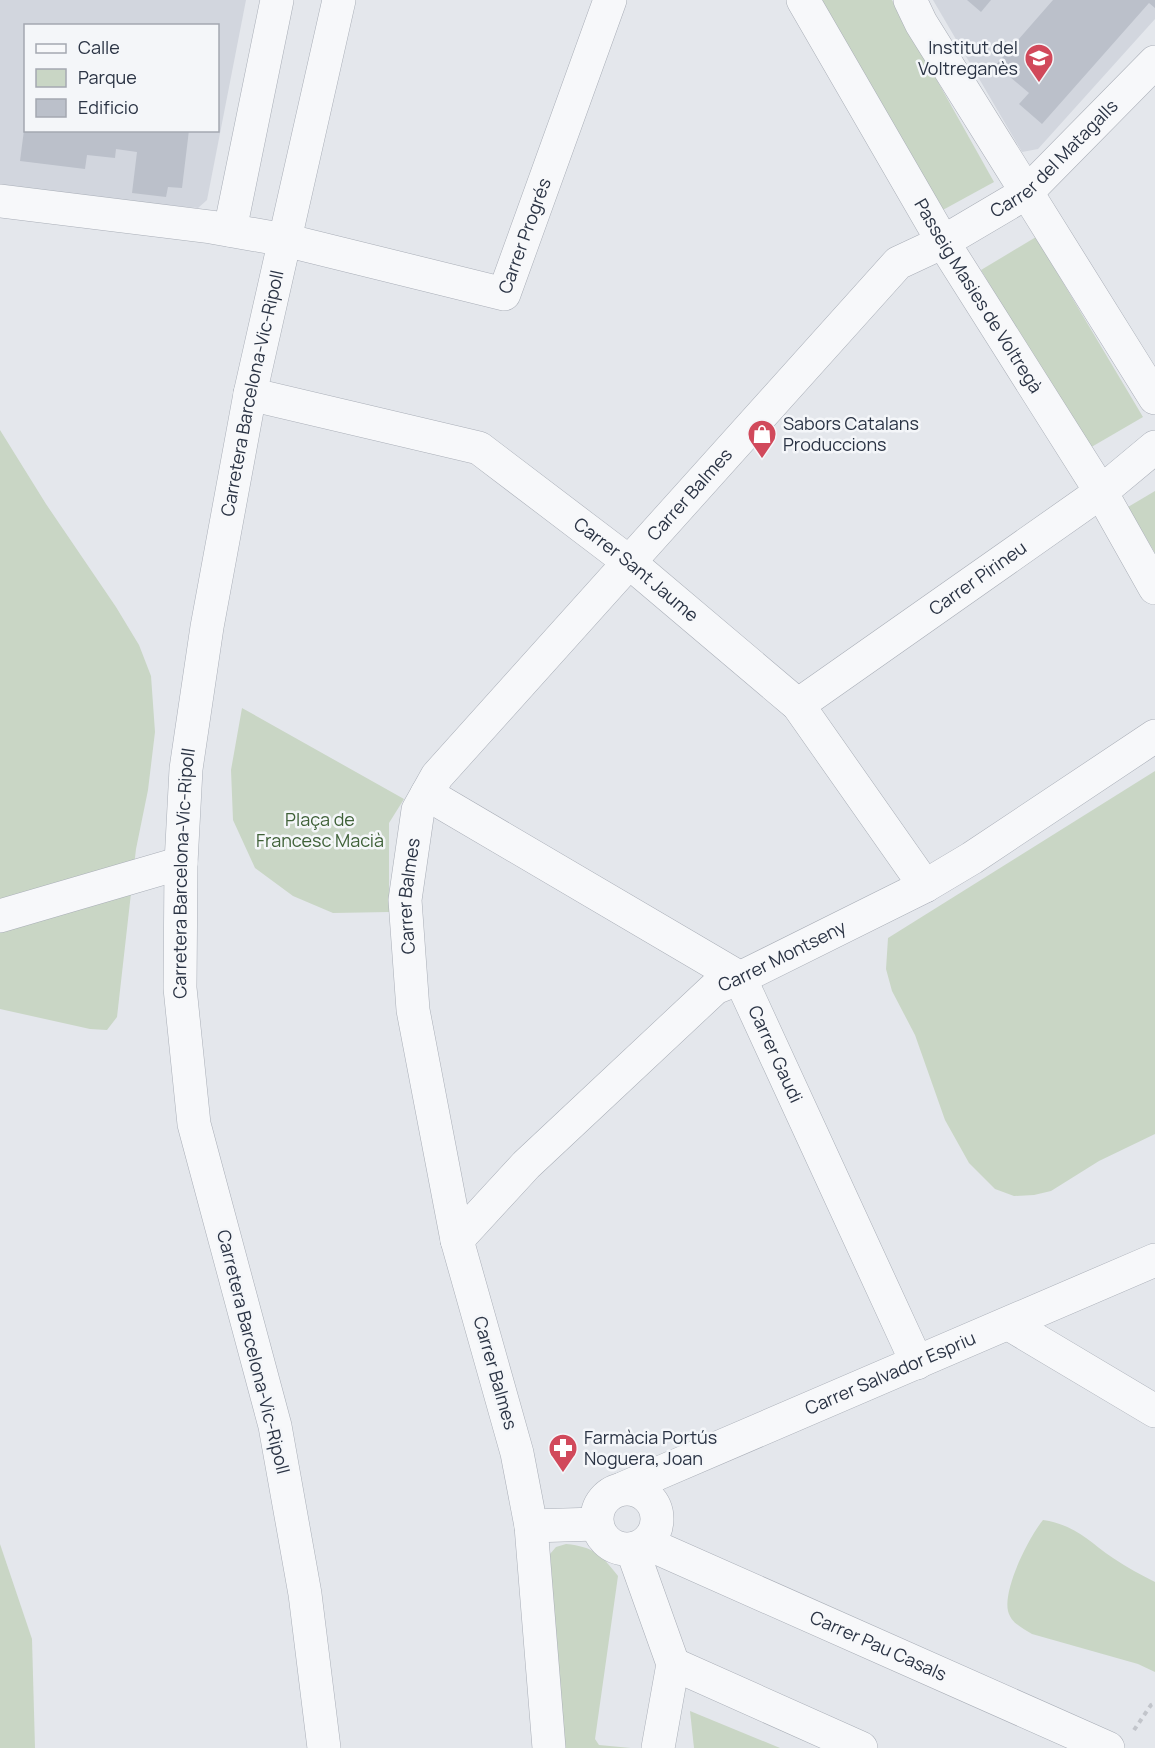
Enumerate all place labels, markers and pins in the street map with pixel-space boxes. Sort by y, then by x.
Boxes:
place label: Institut del Voltreganès [918,35,1018,80]
school or university icon: Institut del Voltreganès [1023,42,1055,84]
place label: Sabors Catalans Produccions [783,411,919,456]
shop icon: Sabors Catalans Produccions [746,418,778,460]
place label: Farmàcia Portús Noguera, Joan [584,1425,717,1470]
pharmacy icon: Farmàcia Portús Noguera, Joan [547,1432,579,1474]

